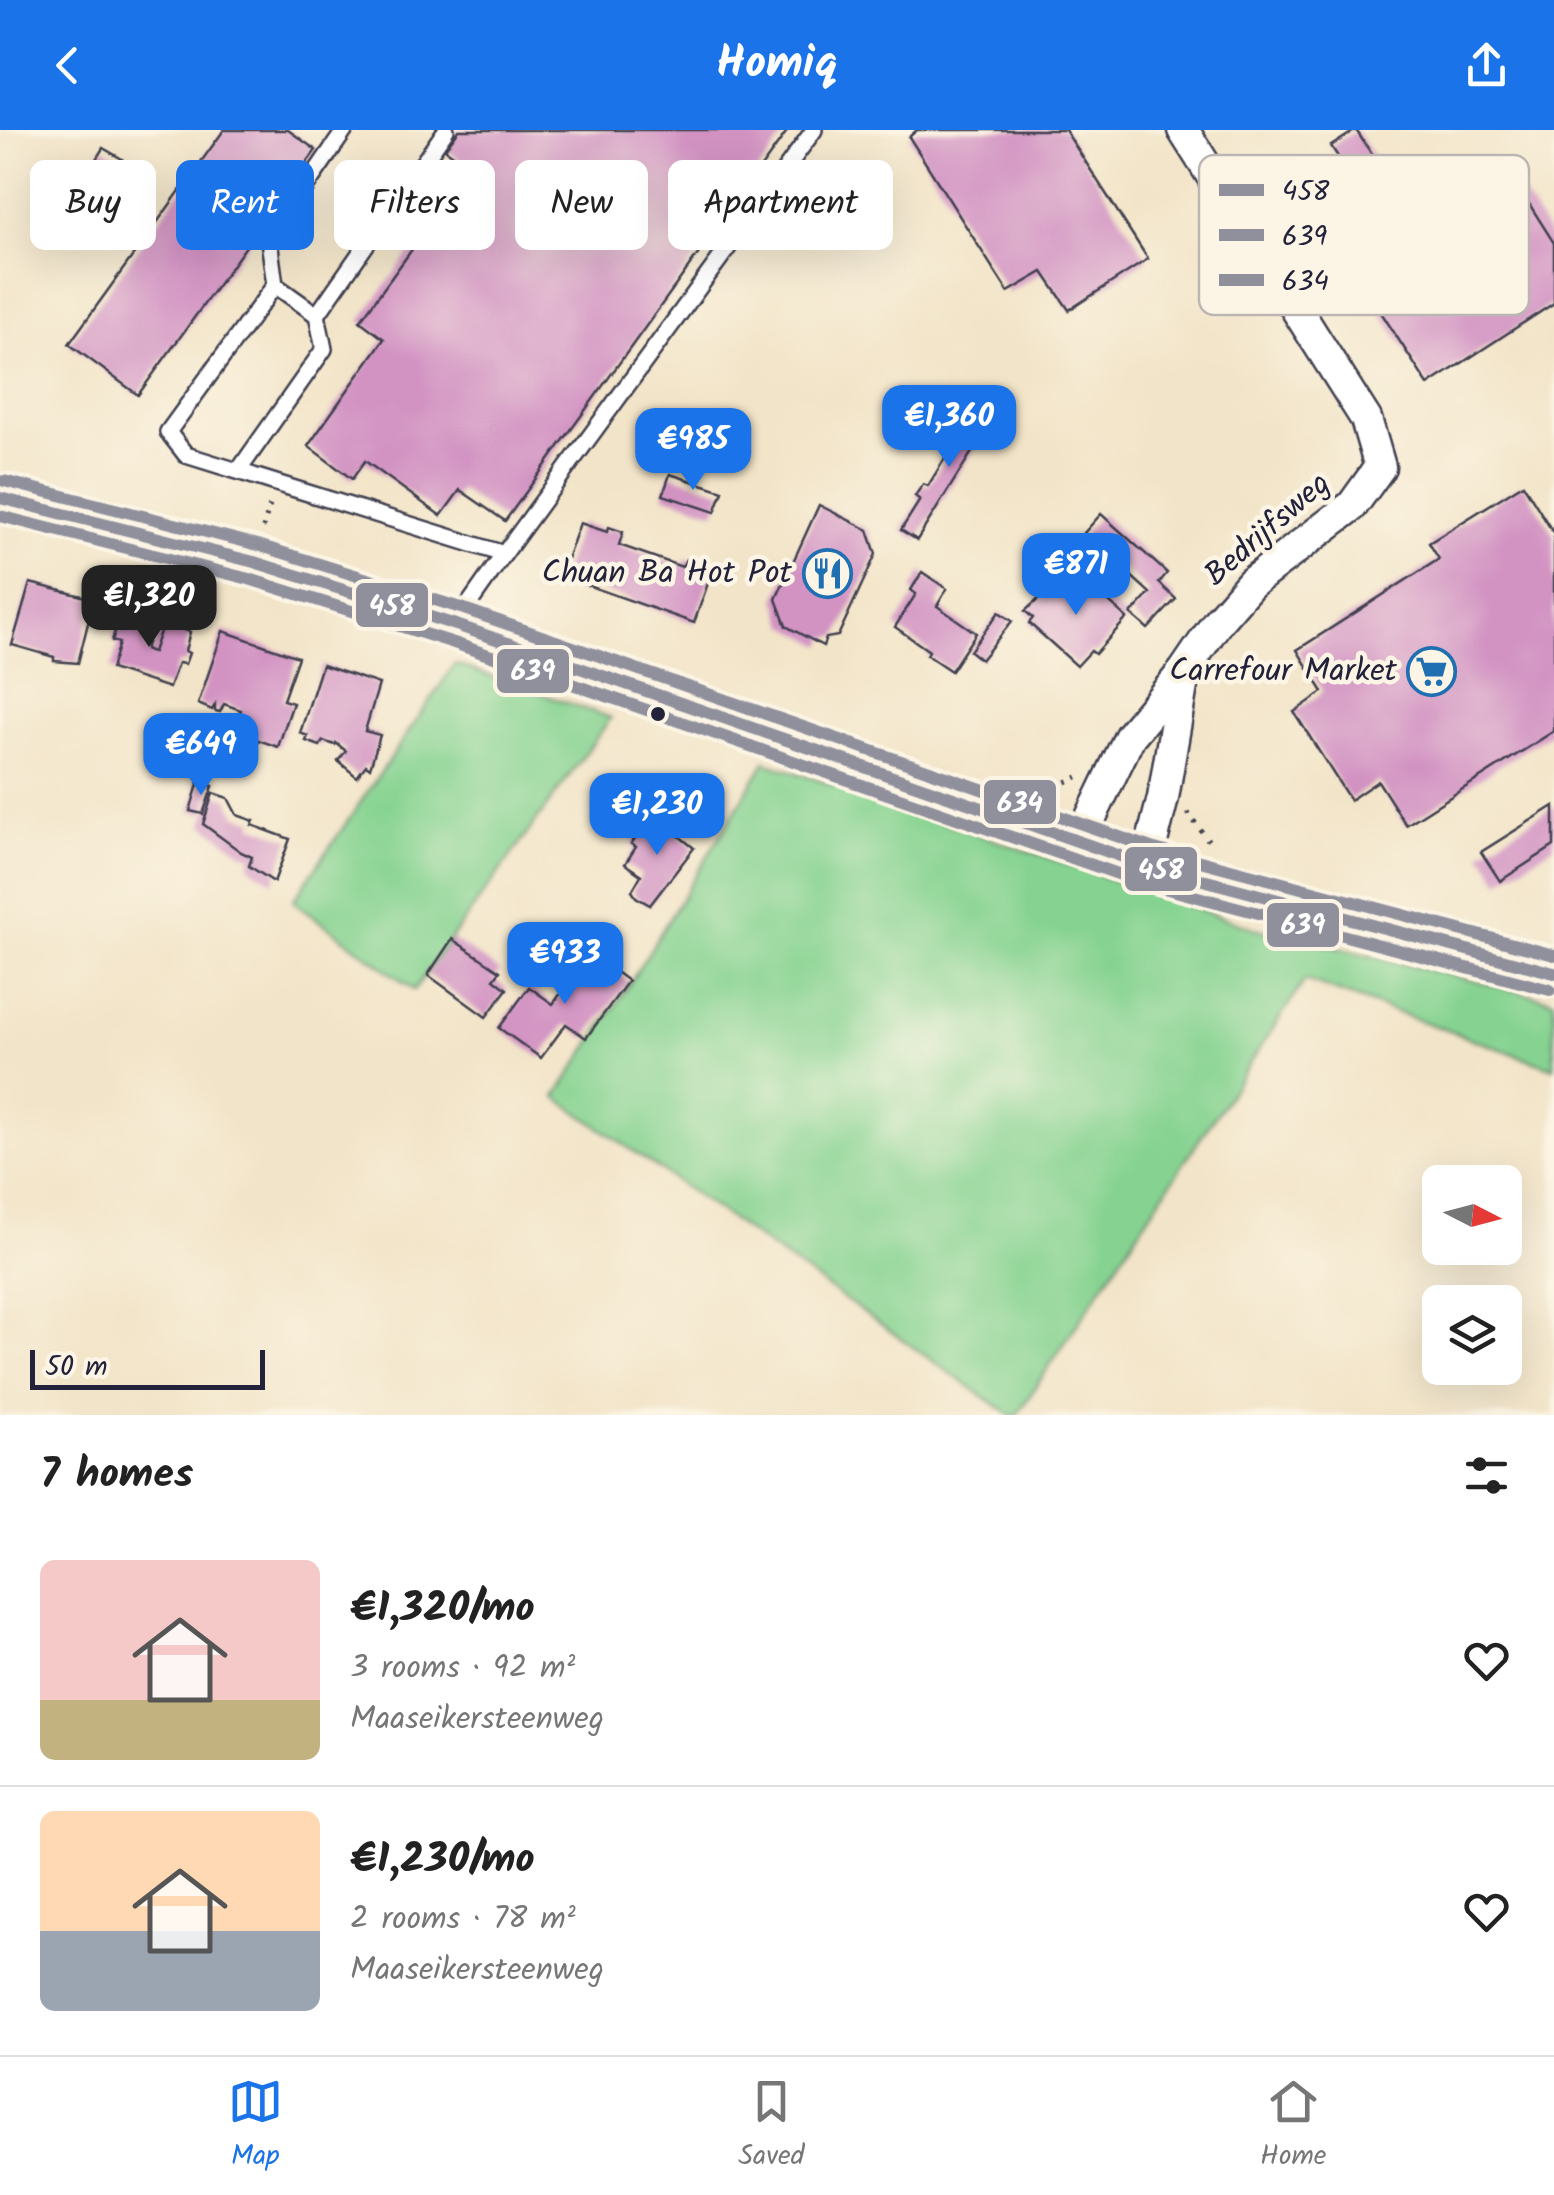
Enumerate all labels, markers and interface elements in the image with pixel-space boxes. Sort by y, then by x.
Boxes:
text: Homiq [716,29,838,101]
icon: back [40,38,95,93]
icon: share [1459,38,1514,93]
legend [1199,155,1529,315]
chip: Buy [30,160,156,250]
chip: Rent [176,160,314,250]
chip: Filters [334,160,495,250]
chip: New [515,160,648,250]
chip: Apartment [668,160,893,250]
text: 458 [1282,170,1329,215]
text: 639 [1282,215,1328,260]
text: 634 [1282,260,1329,305]
pin: €1,360 [868,385,1030,470]
text: €1,360 [904,392,994,443]
pin: €985 [634,408,752,493]
text: €985 [657,415,729,466]
street label: Bedrijfsweg [1193,460,1343,600]
pin: €871 [1017,533,1135,618]
text: €871 [1044,540,1108,591]
restaurant icon: Chuan Ba Hot Pot [801,547,853,599]
place label: Chuan Ba Hot Pot [542,548,793,599]
pin: €1,320 [68,565,230,650]
text: €1,320 [104,572,194,623]
line badge: 458 [354,581,430,629]
text: 458 [369,585,415,630]
supermarket icon: Carrefour Market [1406,645,1458,697]
place label: Carrefour Market [1169,646,1398,697]
line badge: 639 [495,647,571,695]
text: 639 [511,650,555,695]
unlabelled marker [648,704,668,724]
pin: €649 [142,713,260,798]
text: €649 [165,720,237,771]
pin: €1,230 [576,773,738,858]
line badge: 634 [982,778,1058,826]
text: €1,230 [612,780,702,831]
text: 634 [997,782,1043,827]
line badge: 458 [1123,845,1199,893]
text: 458 [1138,849,1184,894]
line badge: 639 [1265,901,1341,949]
text: 639 [1281,904,1325,949]
pin: €933 [506,922,624,1007]
text: €933 [529,929,601,980]
north arrow [1422,1165,1522,1265]
map controls [1422,1165,1522,1385]
button: layers [1422,1285,1522,1385]
scale bar [30,1345,265,1390]
text: 50 m [45,1345,108,1390]
text: 7 homes [40,1442,193,1509]
icon: filters [1459,1448,1514,1503]
text: €1,320/mo [350,1576,535,1643]
icon: home [120,1600,240,1720]
icon: heart [1459,1633,1514,1688]
text: 3 rooms · 92 m² [350,1643,575,1694]
text: Maaseikersteenweg [350,1694,604,1745]
text: €1,230/mo [350,1827,535,1894]
icon: home [120,1851,240,1971]
icon: heart [1459,1884,1514,1939]
text: 2 rooms · 78 m² [350,1894,576,1945]
text: Maaseikersteenweg [350,1945,604,1996]
tab: Map [228,2074,283,2179]
tab: Saved [738,2074,805,2179]
tab: Home [1260,2074,1326,2179]

